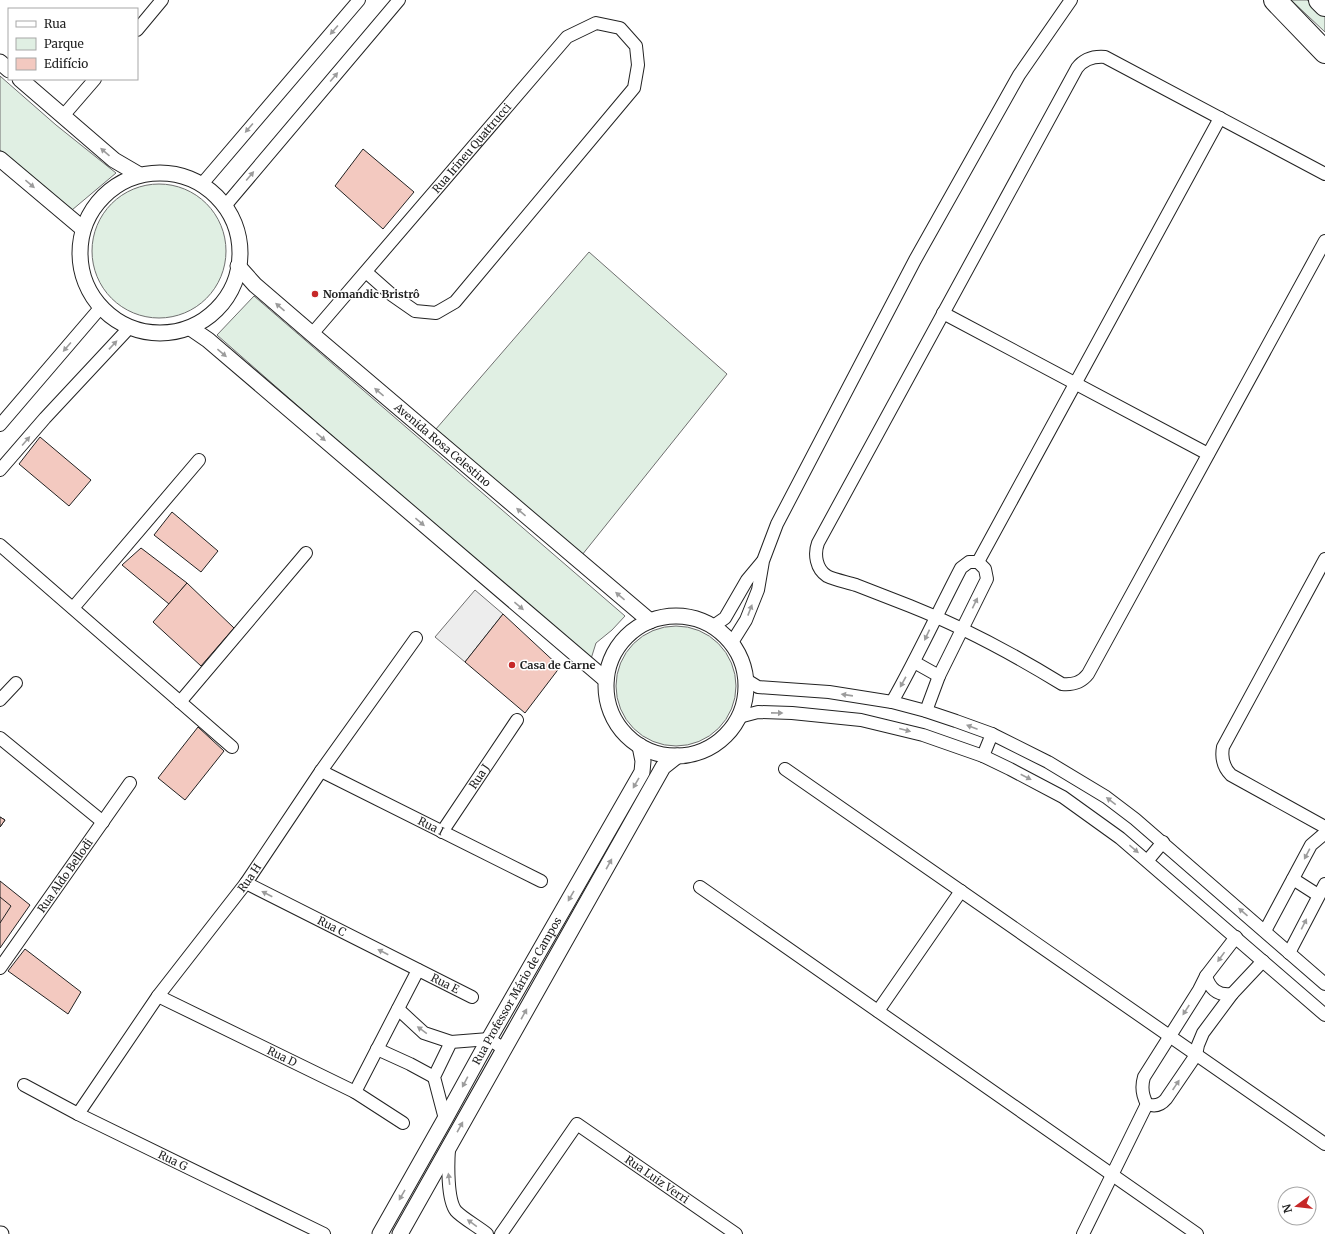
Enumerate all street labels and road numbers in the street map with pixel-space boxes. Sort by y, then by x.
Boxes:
street label: Rua Irineu Quattrucci [429,100,514,196]
street label: Avenida Rosa Celestino [391,399,494,490]
street label: Rua J [466,761,493,791]
street label: Rua I [416,814,446,838]
street label: Rua Aldo Bellodi [34,836,96,915]
street label: Rua H [235,861,264,895]
street label: Rua C [315,913,348,939]
street label: Rua Professor Mário de Campos [469,914,564,1067]
street label: Rua E [429,970,462,996]
street label: Rua D [265,1043,299,1070]
street label: Rua G [156,1147,190,1173]
street label: Rua Luiz Verri [622,1152,692,1207]

